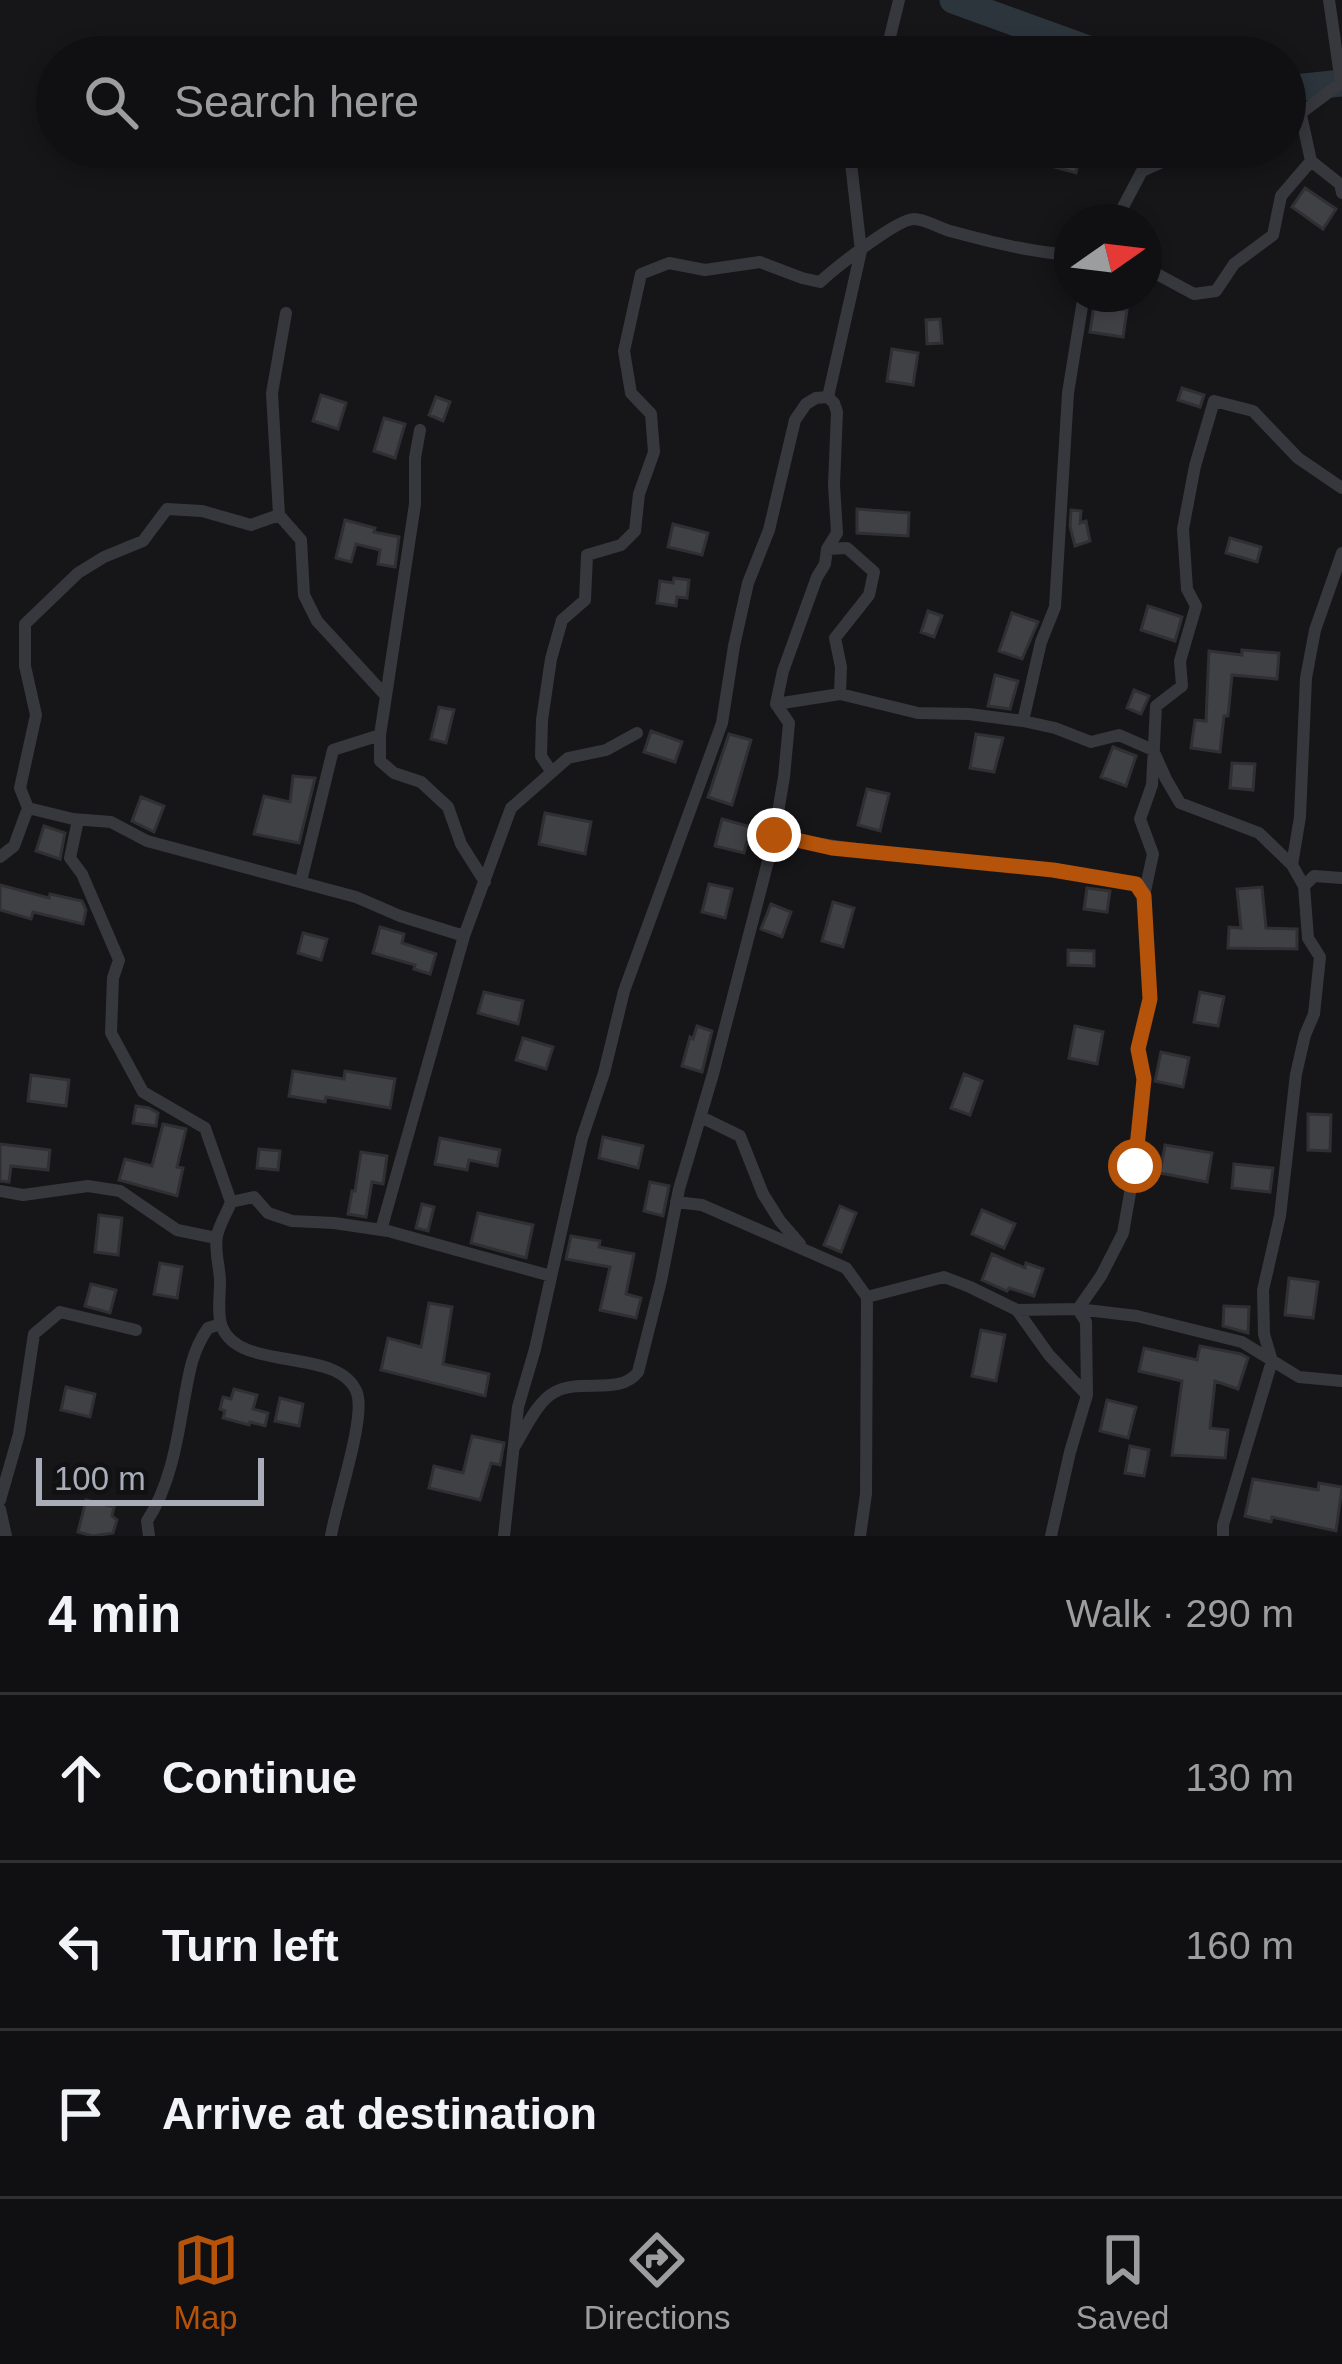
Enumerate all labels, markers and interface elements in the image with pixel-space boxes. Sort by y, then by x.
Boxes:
search box [36,36,1306,168]
icon: search [78,69,144,135]
text: Search here [174,76,419,127]
north arrow [1054,204,1162,312]
route end [747,808,801,862]
route start [1108,1139,1162,1193]
scale bar [36,1452,264,1505]
text: 100 m [54,1460,146,1497]
text: 4 min [48,1586,181,1643]
text: Walk · 290 m [1066,1592,1294,1635]
icon: ahead [48,1745,114,1811]
text: Continue [162,1752,357,1803]
text: 130 m [1186,1756,1294,1799]
icon: left [48,1913,114,1979]
text: Turn left [162,1920,339,1971]
text: 160 m [1186,1924,1294,1967]
icon: arrive [48,2081,114,2147]
text: Arrive at destination [162,2088,597,2139]
tab: Map [173,2227,239,2337]
tab: Directions [584,2227,731,2337]
tab: Saved [1076,2227,1169,2337]

